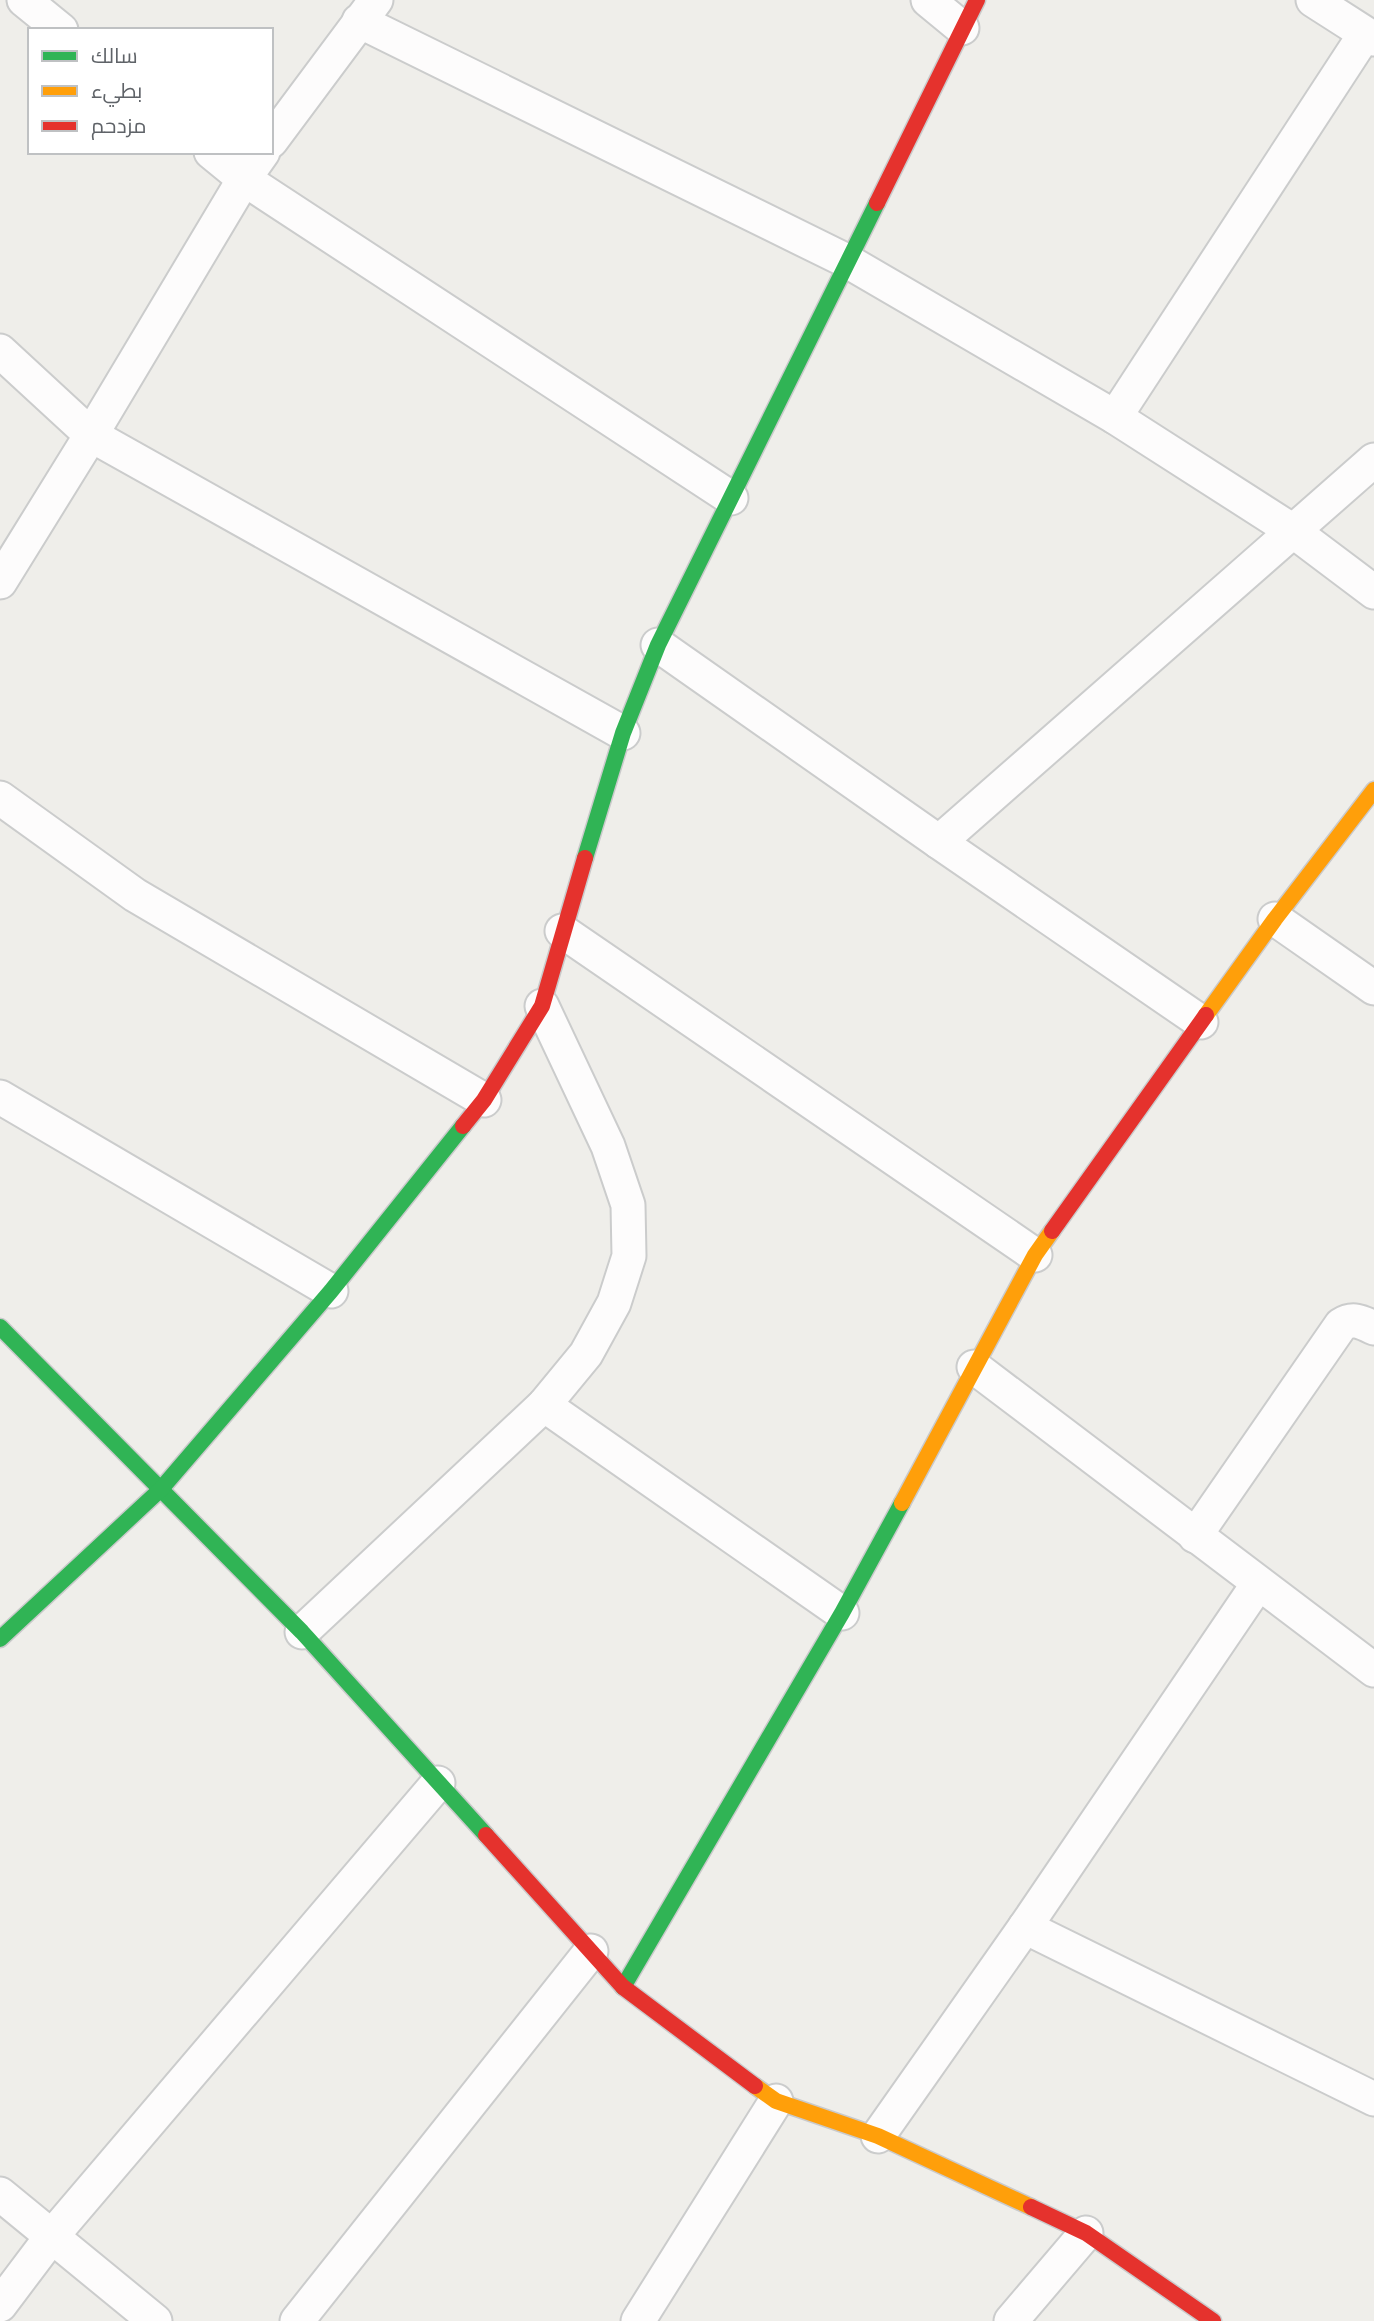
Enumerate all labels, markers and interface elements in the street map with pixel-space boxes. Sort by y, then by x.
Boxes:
legend [28,28,273,154]
text: سالك [91,43,138,68]
text: بطيء [91,78,142,107]
text: مزدحم [91,113,146,140]

